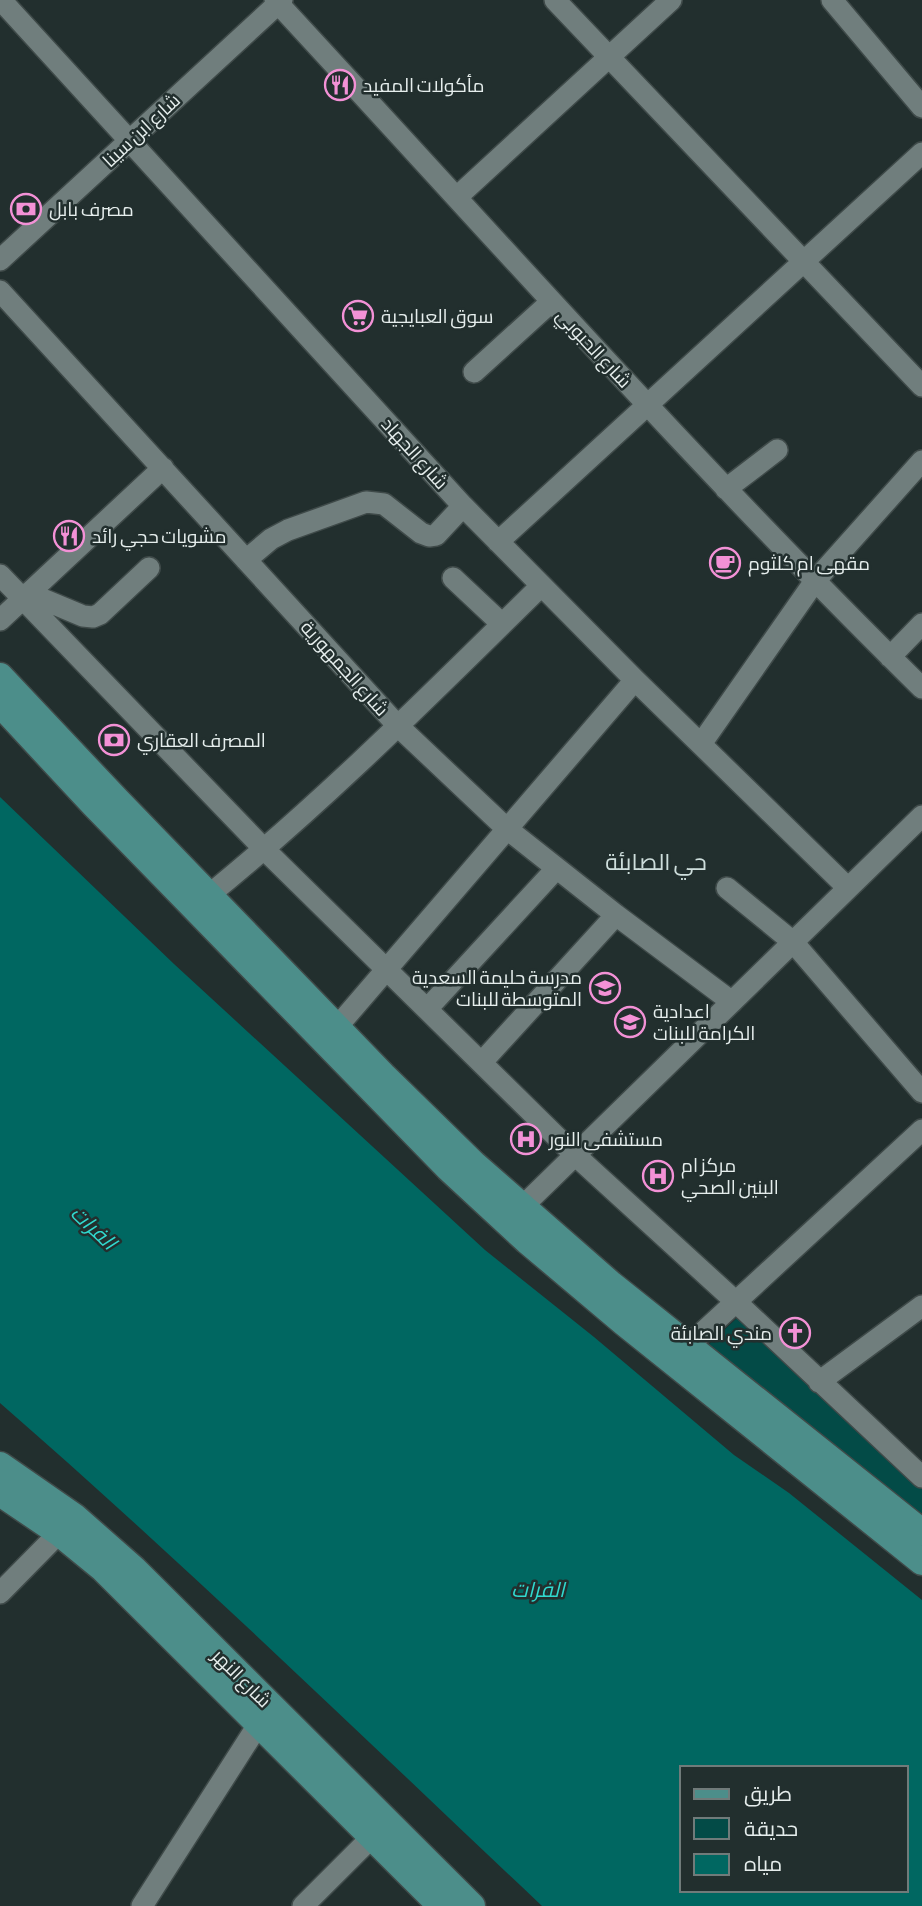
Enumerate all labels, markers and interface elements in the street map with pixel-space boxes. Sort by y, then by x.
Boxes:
restaurant icon: مأكوﻻت المفيد [323,68,357,102]
place label: مأكوﻻت المفيد [363,74,485,97]
street label: شارع ابن سينا [98,89,186,174]
bank icon: مصرف بابل [9,192,43,226]
place label: مصرف بابل [49,198,134,221]
supermarket icon: سوق العبايجية [341,299,375,333]
street label: شارع الحبوبي [549,304,636,395]
place label: سوق العبايجية [381,305,493,329]
street label: شارع الجهاد [375,413,453,495]
restaurant icon: مشويات حجي رائد [52,519,86,553]
place label: مشويات حجي رائد [92,525,227,551]
cafe icon: مقهى ام كلثوم [708,546,742,580]
place label: مقهى ام كلثوم [748,552,870,577]
street label: شارع الجمهورية [294,616,393,722]
bank icon: المصرف العقاري [97,723,131,757]
place label: المصرف العقاري [137,729,266,755]
district label: حي الصابئة [605,849,707,880]
place label: مدرسة حليمة السعدية المتوسطة للبنات [412,966,582,1011]
school or university icon: مدرسة حليمة السعدية المتوسطة للبنات [588,971,622,1005]
place label: اعدادية الكرامة للبنات [653,1000,755,1045]
school or university icon: اعدادية الكرامة للبنات [613,1005,647,1039]
hospital icon: مستشفى النور [509,1122,543,1156]
place label: مستشفى النور [548,1128,663,1151]
place label: مركز ام البنين الصحي [681,1154,779,1202]
hospital icon: مركز ام البنين الصحي [641,1159,675,1193]
water label: الفرات [66,1200,123,1256]
church icon: مندي الصابئة [778,1316,812,1350]
place label: مندي الصابئة [671,1322,772,1348]
water label: الفرات [511,1577,567,1602]
street label: شارع النهر [205,1644,276,1714]
legend [680,1766,908,1892]
text: طريق [744,1781,792,1807]
text: حديقة [744,1816,798,1840]
text: مياه [744,1851,782,1875]

